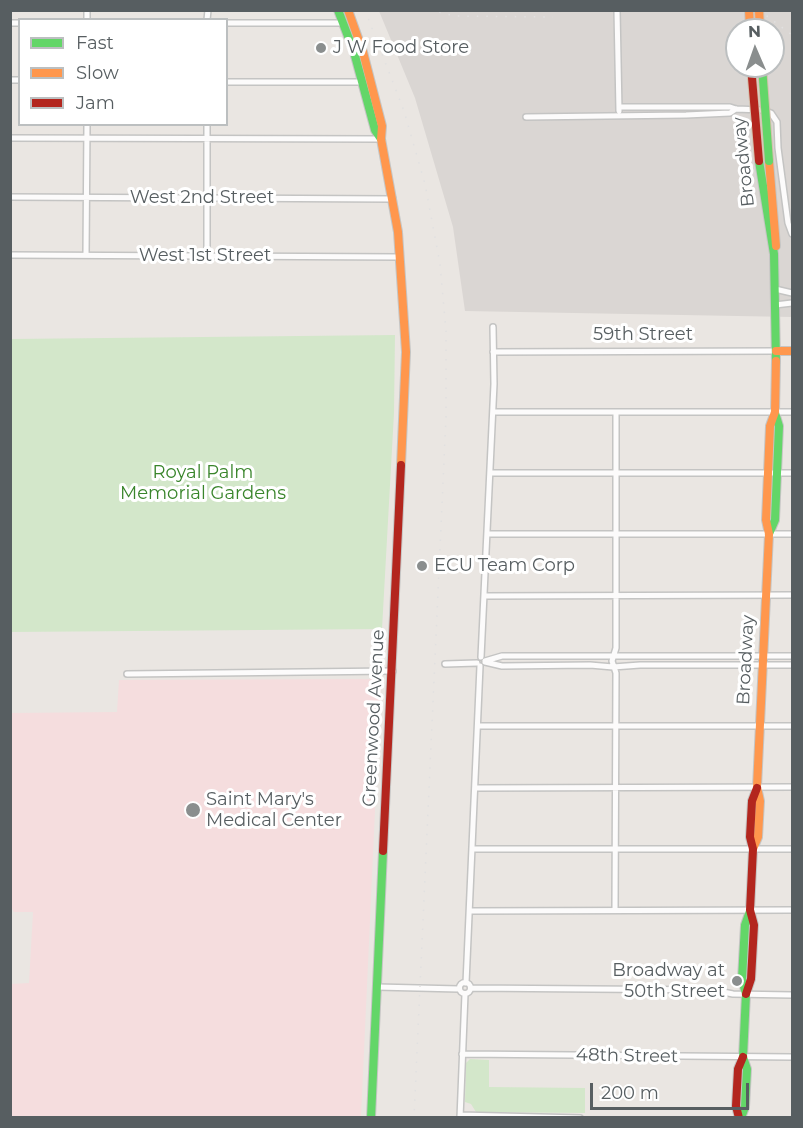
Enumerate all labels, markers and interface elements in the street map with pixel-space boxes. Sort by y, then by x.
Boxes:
legend [18,18,228,126]
north arrow [725,18,785,78]
text: N [748,22,761,41]
text: Fast [76,32,114,54]
place label: J W Food Store [333,37,469,59]
marker: J W Food Store [314,41,328,55]
text: Slow [76,62,119,84]
text: Jam [76,92,115,114]
street label: Broadway [729,116,759,208]
street label: West 2nd Street [130,187,274,209]
street label: West 1st Street [139,245,271,267]
street label: 59th Street [593,324,693,346]
park label: Royal Palm Memorial Gardens [120,462,286,504]
place label: ECU Team Corp [434,555,575,577]
marker: ECU Team Corp [415,559,429,573]
street label: Broadway [733,614,759,706]
street label: Greenwood Avenue [359,629,389,807]
place label: Saint Mary's Medical Center [206,789,342,832]
marker: Saint Mary's Medical Center [184,801,202,819]
place label: Broadway at 50th Street [612,960,725,1002]
marker: Broadway at 50th Street [730,974,744,988]
street label: 48th Street [576,1044,678,1068]
scale bar [593,1071,752,1109]
text: 200 m [601,1082,659,1104]

